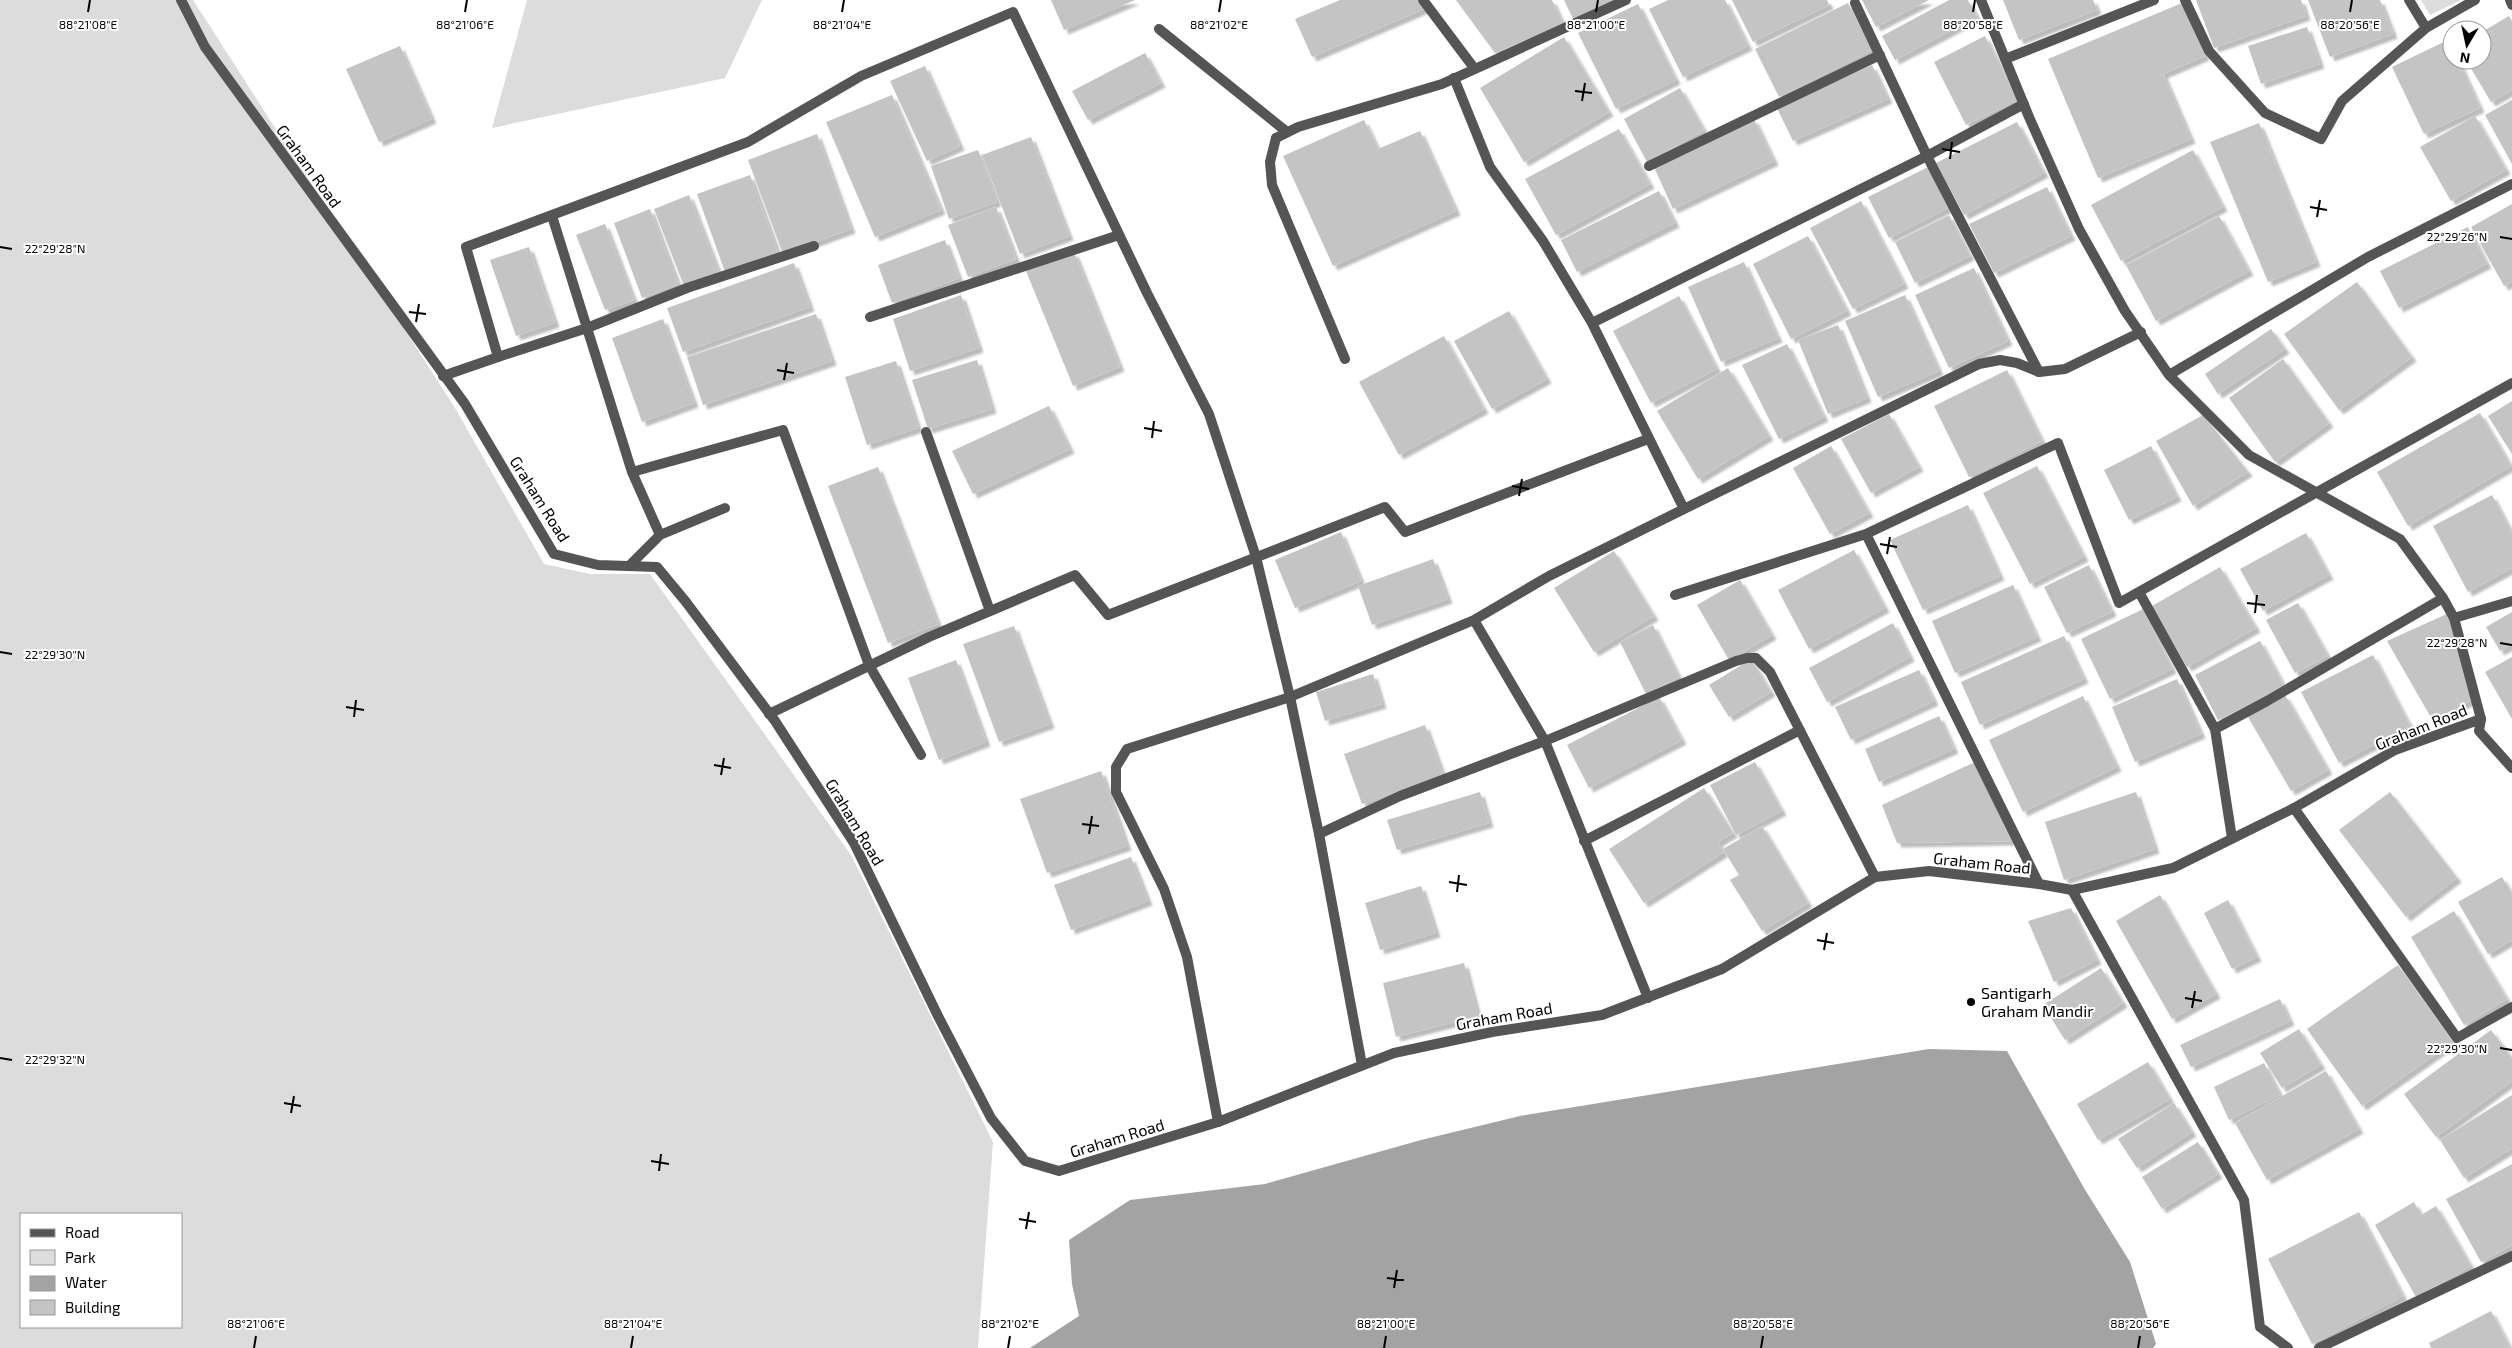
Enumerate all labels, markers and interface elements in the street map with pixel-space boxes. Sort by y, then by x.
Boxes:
text: 88°21'08"E [59,17,117,31]
text: 88°21'06"E [436,17,494,31]
text: 88°21'04"E [813,17,872,31]
text: 88°21'02"E [1190,17,1248,31]
text: 88°21'00"E [1567,17,1625,31]
text: 88°20'58"E [1943,17,2003,31]
text: 88°20'56"E [2320,17,2380,31]
north arrow [2442,20,2492,70]
text: N [2459,49,2471,68]
street label: Graham Road [273,121,346,211]
text: 22°29'26"N [2427,229,2487,243]
text: 22°29'28"N [25,241,85,255]
street label: Graham Road [506,452,574,545]
text: 22°29'28"N [2427,635,2487,649]
text: 22°29'30"N [25,647,85,661]
street label: Graham Road [2372,699,2470,754]
street label: Graham Road [822,775,889,869]
street label: Graham Road [1932,848,2032,877]
place label: Santigarh Graham Mandir [1981,983,2094,1020]
marker: Santigarh Graham Mandir [1965,996,1977,1008]
street label: Graham Road [1454,998,1554,1033]
text: 22°29'30"N [2427,1041,2487,1055]
text: 22°29'32"N [25,1052,85,1066]
street label: Graham Road [1067,1114,1166,1161]
legend [20,1213,182,1328]
text: Road [65,1223,100,1241]
text: Park [65,1248,96,1266]
text: Water [65,1273,107,1291]
text: Building [65,1298,121,1316]
text: 88°21'06"E [227,1316,285,1330]
text: 88°21'04"E [604,1316,663,1330]
text: 88°21'02"E [981,1316,1039,1330]
text: 88°21'00"E [1357,1316,1415,1330]
text: 88°20'58"E [1733,1316,1793,1330]
text: 88°20'56"E [2110,1316,2170,1330]

